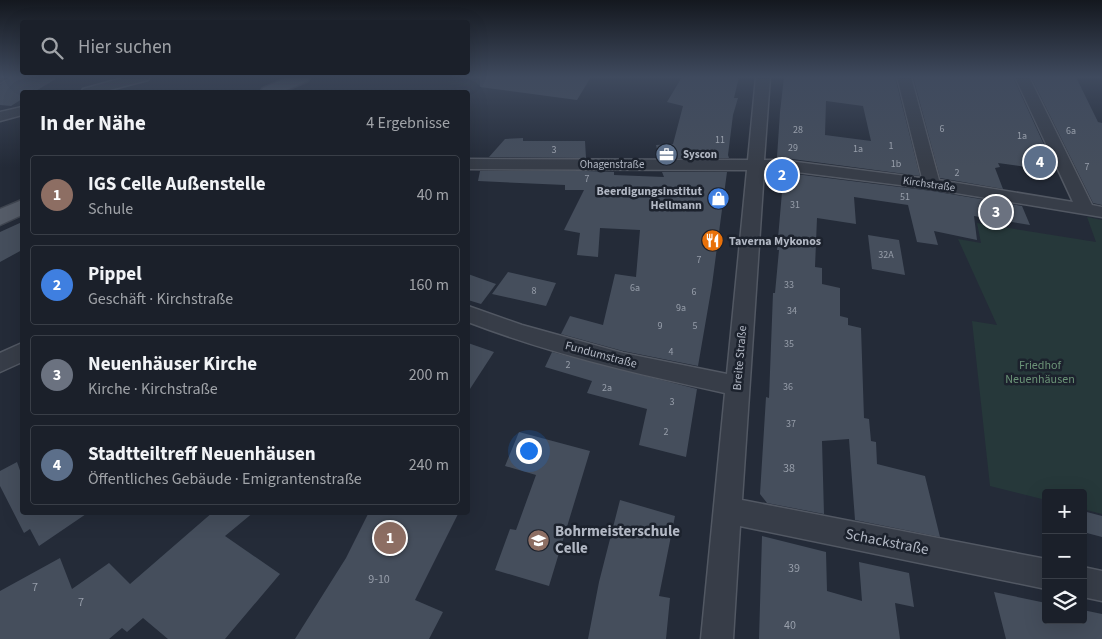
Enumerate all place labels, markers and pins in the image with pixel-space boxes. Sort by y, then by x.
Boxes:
office icon: Syscon [655,142,679,166]
pin: 4 [1024,143,1056,181]
place label: Syscon [683,147,717,162]
pin: 2 [766,156,798,194]
place label: Beerdigungsinstitut Hellmann [596,183,702,214]
shop icon: Beerdigungsinstitut Hellmann [706,186,730,210]
pin: 3 [980,193,1012,231]
restaurant icon: Taverna Mykonos [701,229,725,253]
place label: Taverna Mykonos [729,233,821,250]
pin: 1 [374,519,406,557]
place label: Bohrmeisterschule Celle [555,521,680,559]
school or university icon: Bohrmeisterschule Celle [527,528,551,552]

